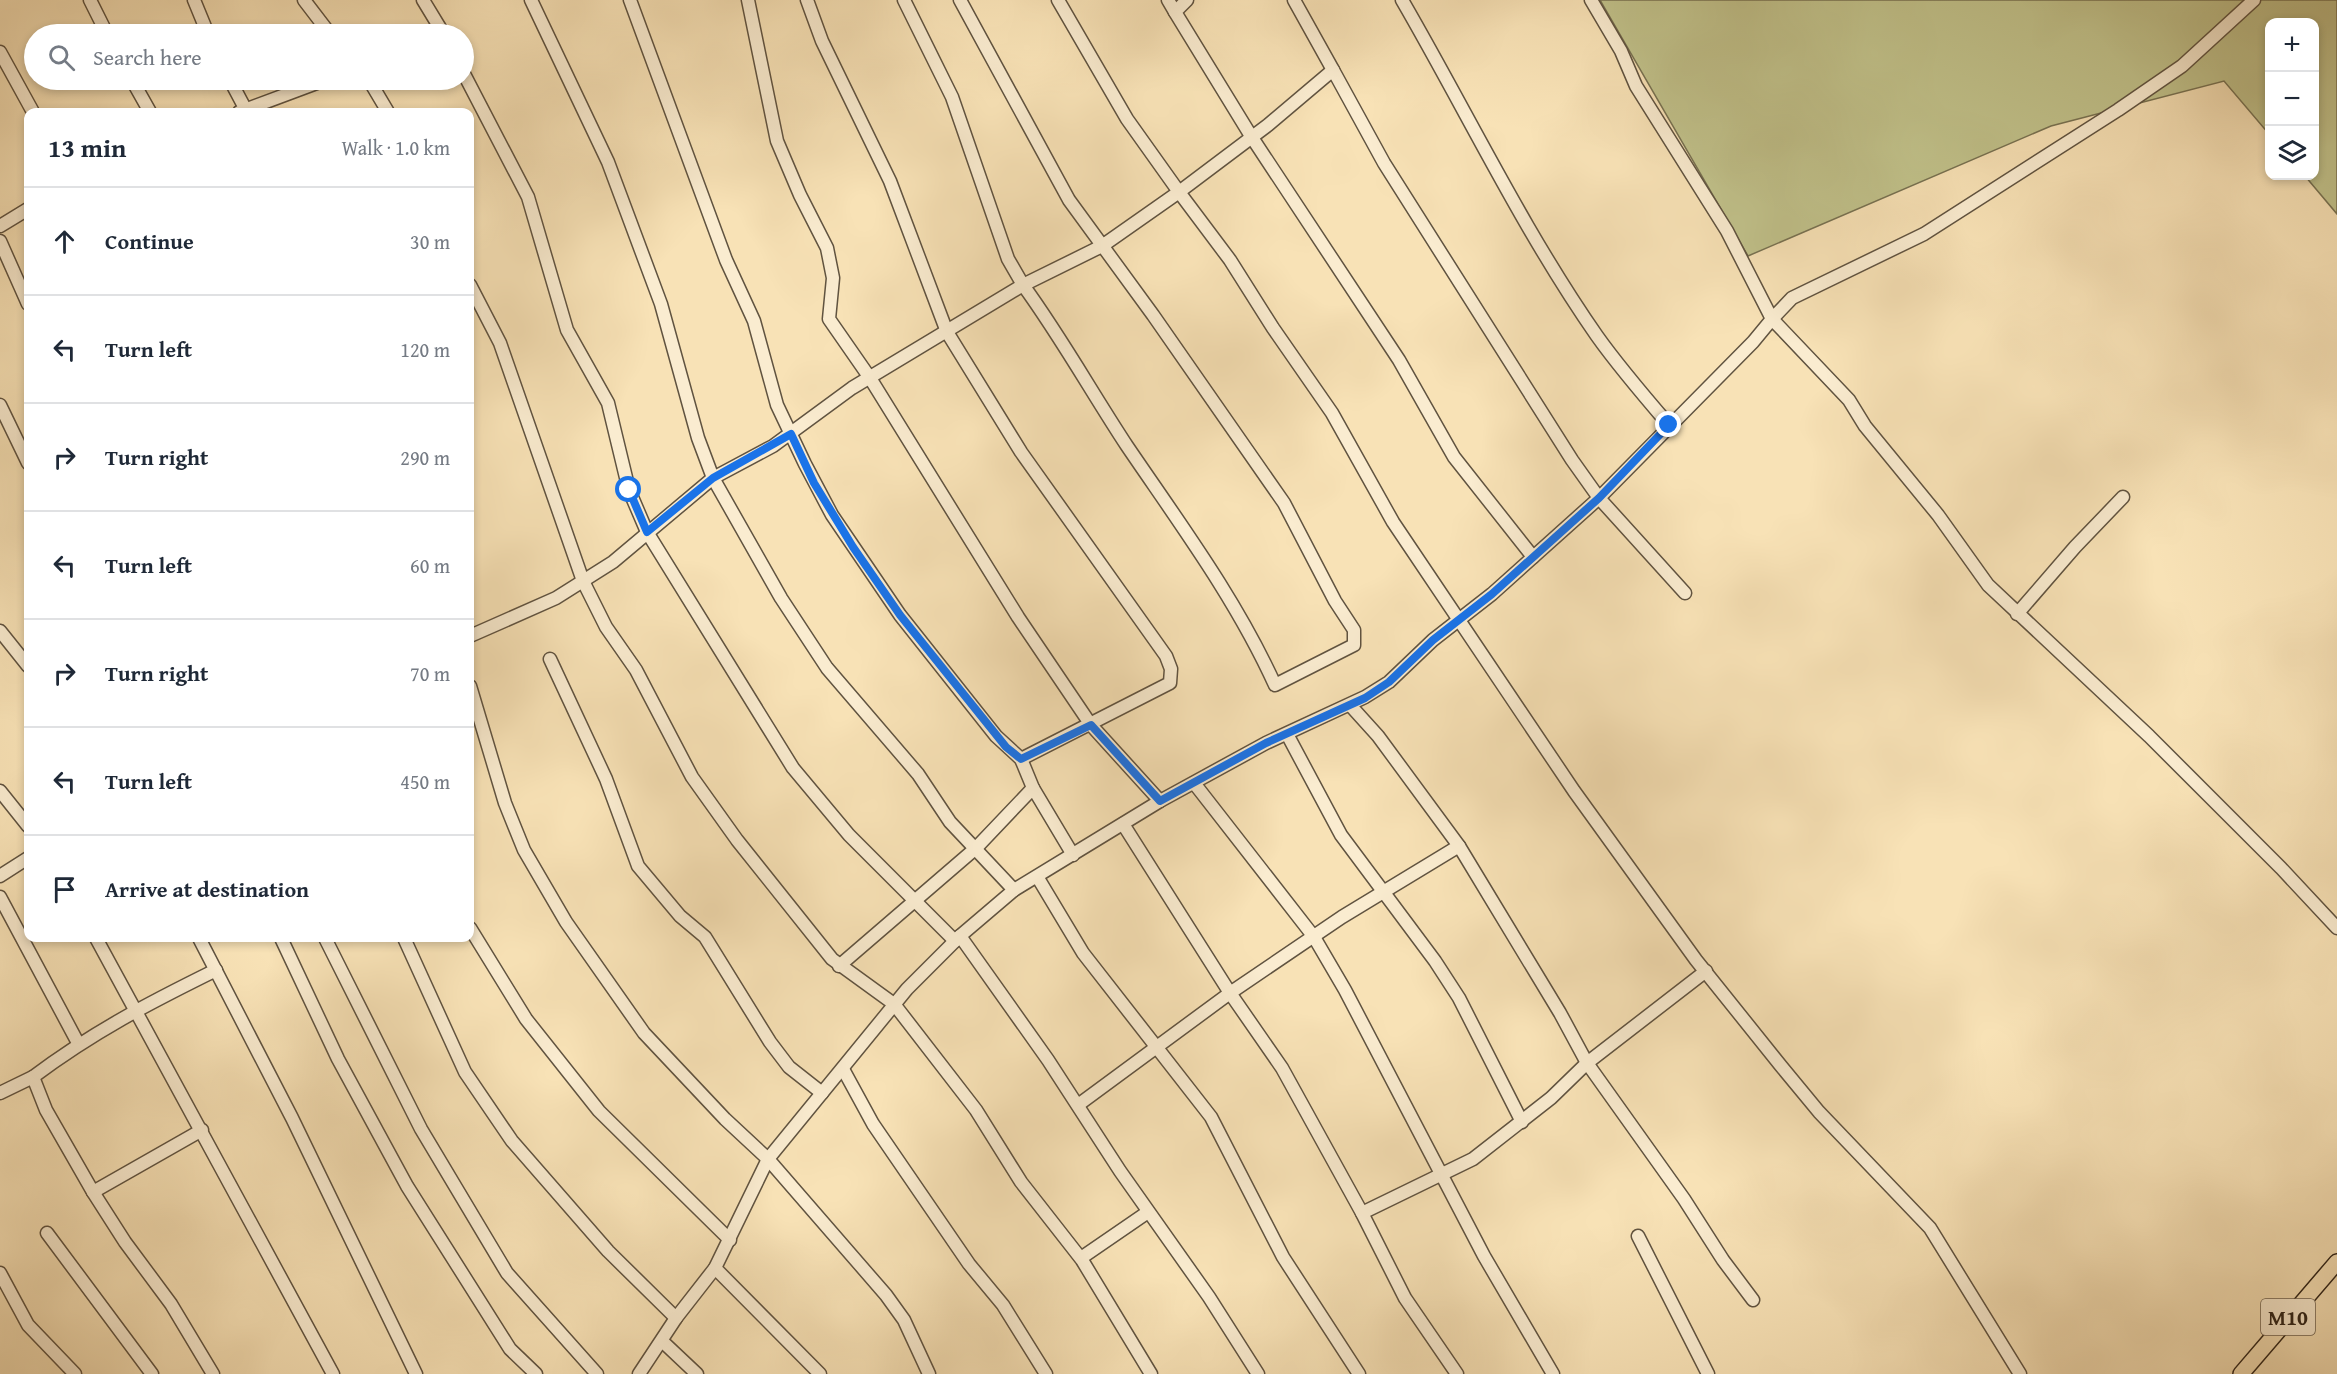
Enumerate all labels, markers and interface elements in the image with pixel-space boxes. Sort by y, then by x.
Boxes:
map controls [2265,18,2319,180]
button: + [2265,18,2319,72]
search box [24,24,474,90]
icon: search [45,41,78,74]
text: Search here [93,41,202,73]
button: − [2265,72,2319,126]
button: layers [2265,126,2319,180]
text: 13 min [48,128,126,167]
text: Walk · 1.0 km [341,133,450,162]
icon: ahead [48,225,81,258]
text: Continue [105,225,194,257]
text: 30 m [410,227,450,256]
icon: left [48,333,81,366]
text: Turn left [105,333,192,365]
text: 120 m [400,335,450,364]
route end [1655,411,1681,437]
icon: right [48,441,81,474]
text: Turn right [105,441,208,473]
text: 290 m [400,443,450,472]
route start [615,476,641,502]
icon: left [48,549,81,582]
text: Turn left [105,549,192,581]
text: 60 m [410,551,450,580]
icon: right [48,657,81,690]
text: Turn right [105,657,208,689]
text: 70 m [410,659,450,688]
icon: left [48,765,81,798]
text: Turn left [105,765,192,797]
text: 450 m [400,767,450,796]
icon: arrive [48,873,81,906]
text: Arrive at destination [105,873,309,905]
road number: M10 [2261,1299,2315,1335]

